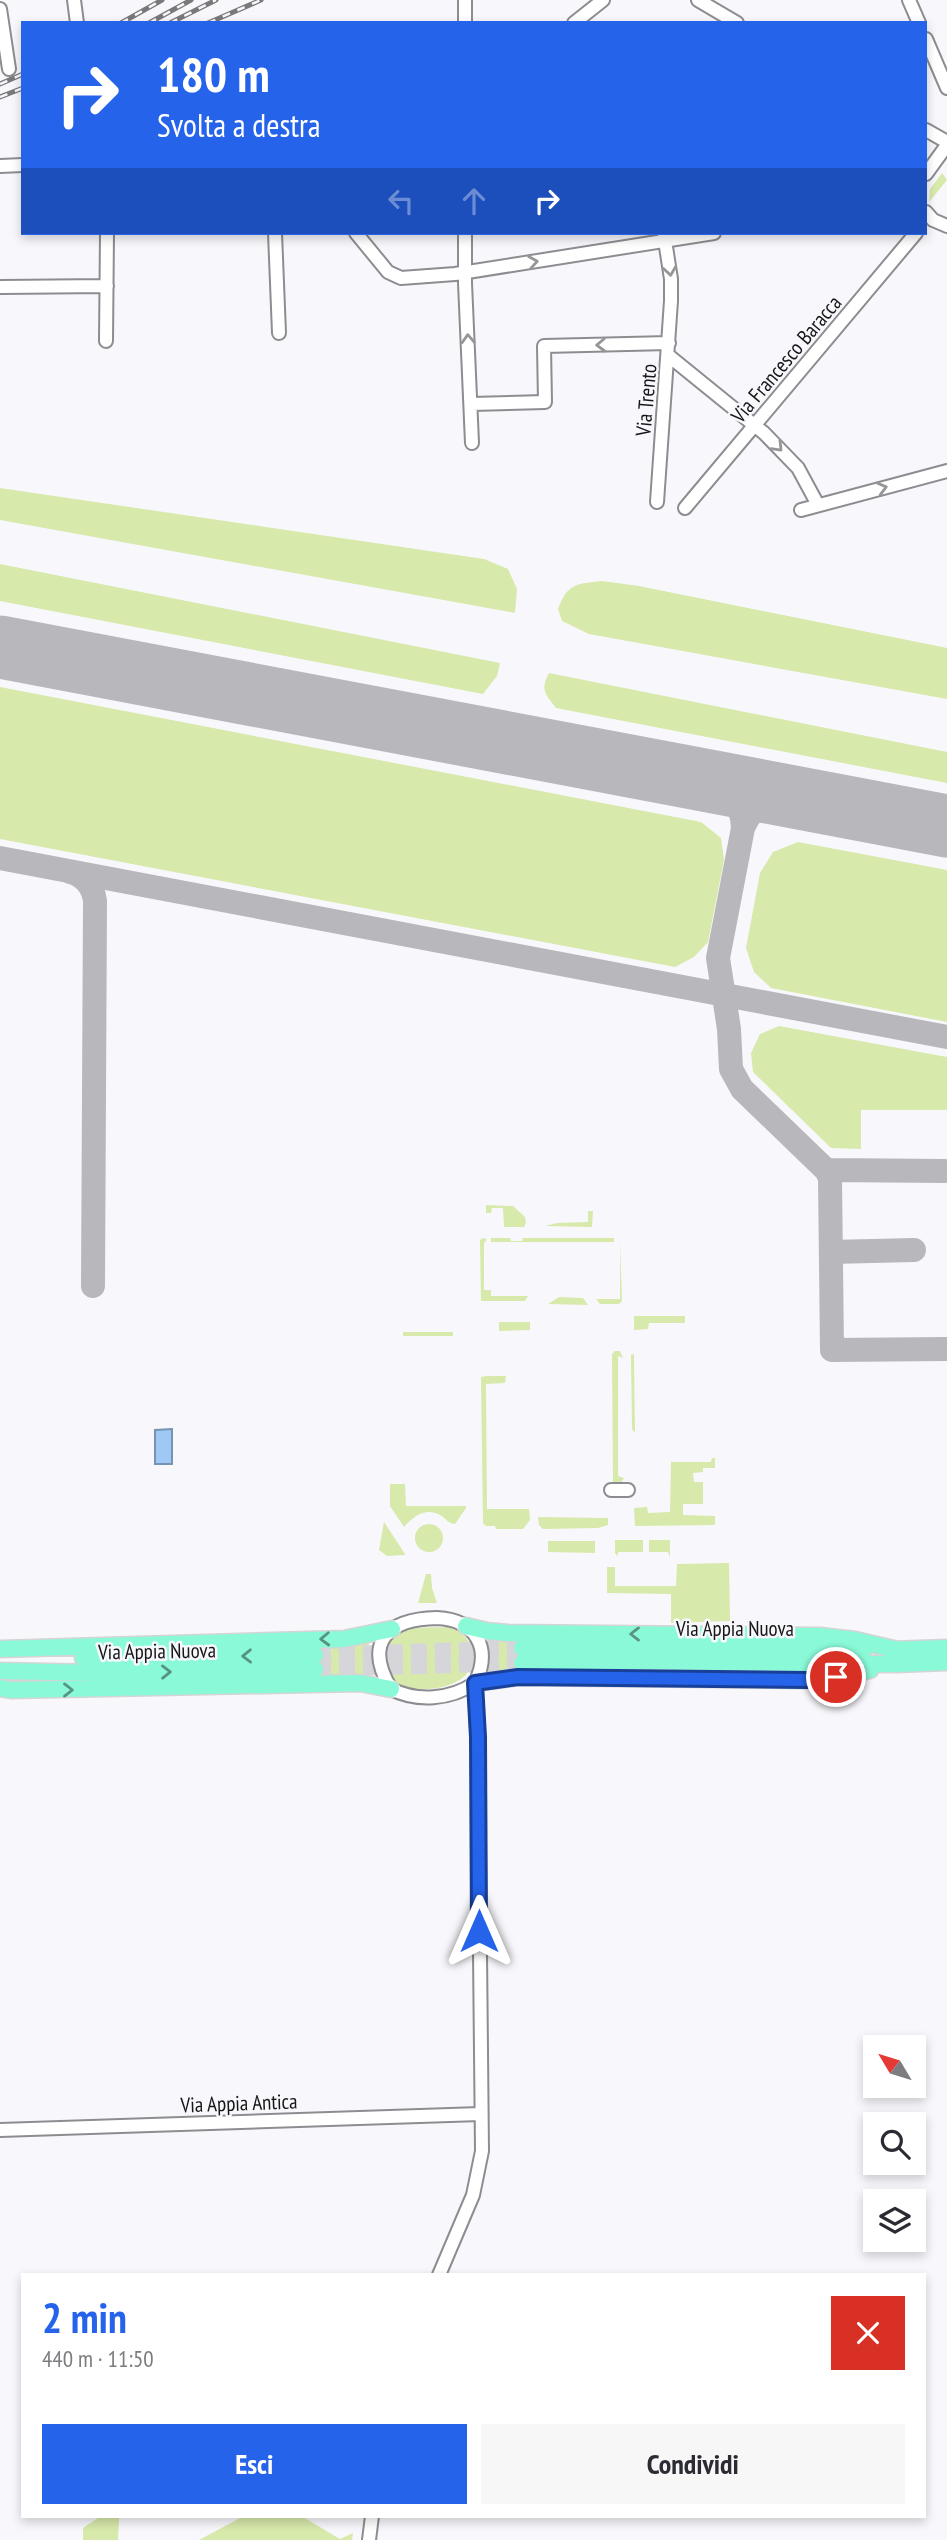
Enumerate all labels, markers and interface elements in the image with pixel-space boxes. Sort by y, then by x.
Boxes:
text: 180 m [157,42,270,106]
icon: right [42,49,133,140]
text: Svolta a destra [157,104,321,146]
icon: left [382,182,420,220]
icon: ahead [455,182,493,220]
icon: right [528,182,566,220]
one-way arrow [527,255,539,270]
one-way arrow [662,265,677,276]
street label: Via Francesco Baracca [724,290,847,429]
one-way arrow [460,333,475,344]
one-way arrow [595,337,606,352]
street label: Via Trento [629,363,663,438]
one-way arrow [769,439,782,452]
one-way arrow [876,482,888,496]
street label: Via Appia Nuova [675,1615,794,1642]
one-way arrow [630,1626,640,1642]
one-way arrow [319,1632,330,1647]
street label: Via Appia Nuova [97,1636,216,1666]
pin [806,1647,866,1707]
one-way arrow [241,1648,252,1663]
icon: arrive [817,1658,855,1696]
one-way arrow [161,1664,172,1680]
one-way arrow [63,1682,74,1698]
position arrow [442,1894,516,1968]
north arrow [863,2035,926,2098]
map controls [863,2035,926,2252]
street label: Via Appia Antica [179,2087,298,2119]
button: search [863,2112,926,2175]
button: layers [863,2189,926,2252]
text: 2 min [42,2290,127,2345]
button: close [831,2296,905,2370]
text: 440 m · 11:50 [42,2344,154,2373]
button: Esci [42,2424,467,2504]
button: Condividi [481,2424,905,2504]

